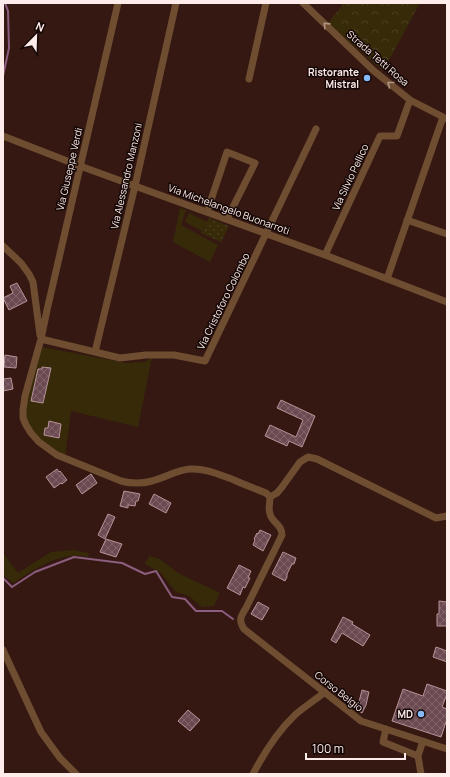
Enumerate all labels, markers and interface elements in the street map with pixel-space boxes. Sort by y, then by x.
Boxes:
north arrow [16,16,56,56]
text: N [34,18,47,35]
one-way arrow [323,22,331,30]
street label: Strada Tetti Rosa [344,27,412,89]
place label: Ristorante Mistral [308,65,359,91]
marker: Ristorante Mistral [362,73,372,83]
one-way arrow [388,81,395,88]
street label: Via Alessandro Manzoni [107,122,145,230]
street label: Via Giuseppe Verdi [53,126,85,212]
street label: Via Silvio Pellico [328,141,372,213]
street label: Via Michelangelo Buonarroti [166,180,292,238]
street label: Via Cristoforo Colombo [193,250,253,352]
street label: Corso Belgio [312,668,366,714]
place label: MD [397,707,413,721]
marker: MD [416,709,426,719]
scale bar [306,735,405,761]
text: 100 m [312,740,344,757]

